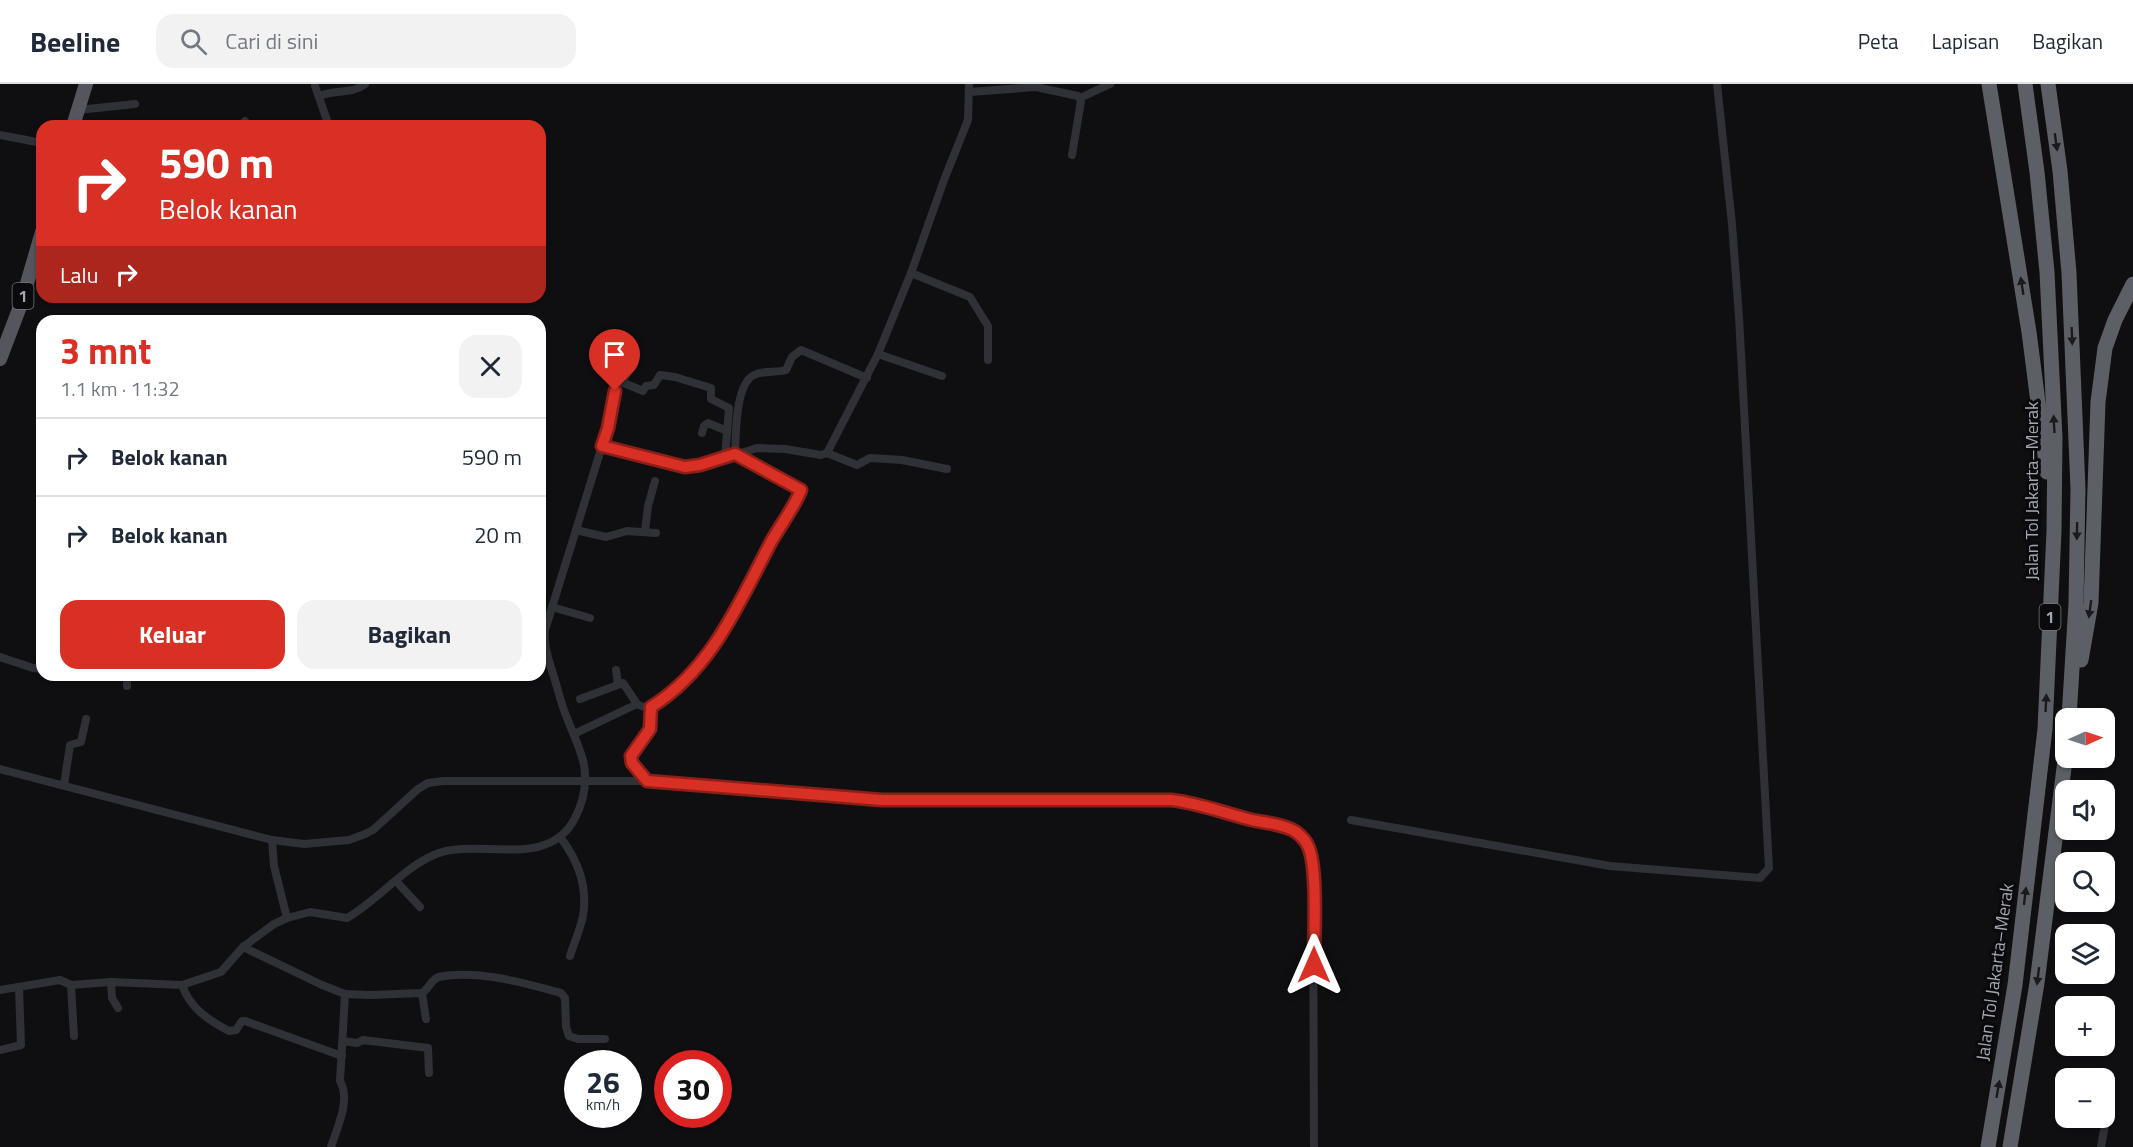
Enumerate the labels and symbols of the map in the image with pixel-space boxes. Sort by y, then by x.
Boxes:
one-way arrow [2051,133,2060,152]
one-way arrow [2017,276,2026,295]
road number: 1 [12,283,34,309]
one-way arrow [2067,327,2076,346]
pin [589,329,640,391]
street label: Jalan Tol Jakarta–Merak [2018,401,2045,581]
one-way arrow [2049,414,2058,433]
one-way arrow [2072,522,2082,541]
one-way arrow [2085,599,2094,618]
road number: 1 [2040,604,2060,630]
one-way arrow [2041,693,2050,712]
north arrow [2055,708,2115,768]
street label: Jalan Tol Jakarta–Merak [1969,881,2020,1063]
one-way arrow [2021,887,2030,906]
position arrow [1282,933,1346,997]
one-way arrow [2033,967,2042,986]
speed limit sign: 30 [654,1050,732,1128]
one-way arrow [1993,1080,2002,1099]

